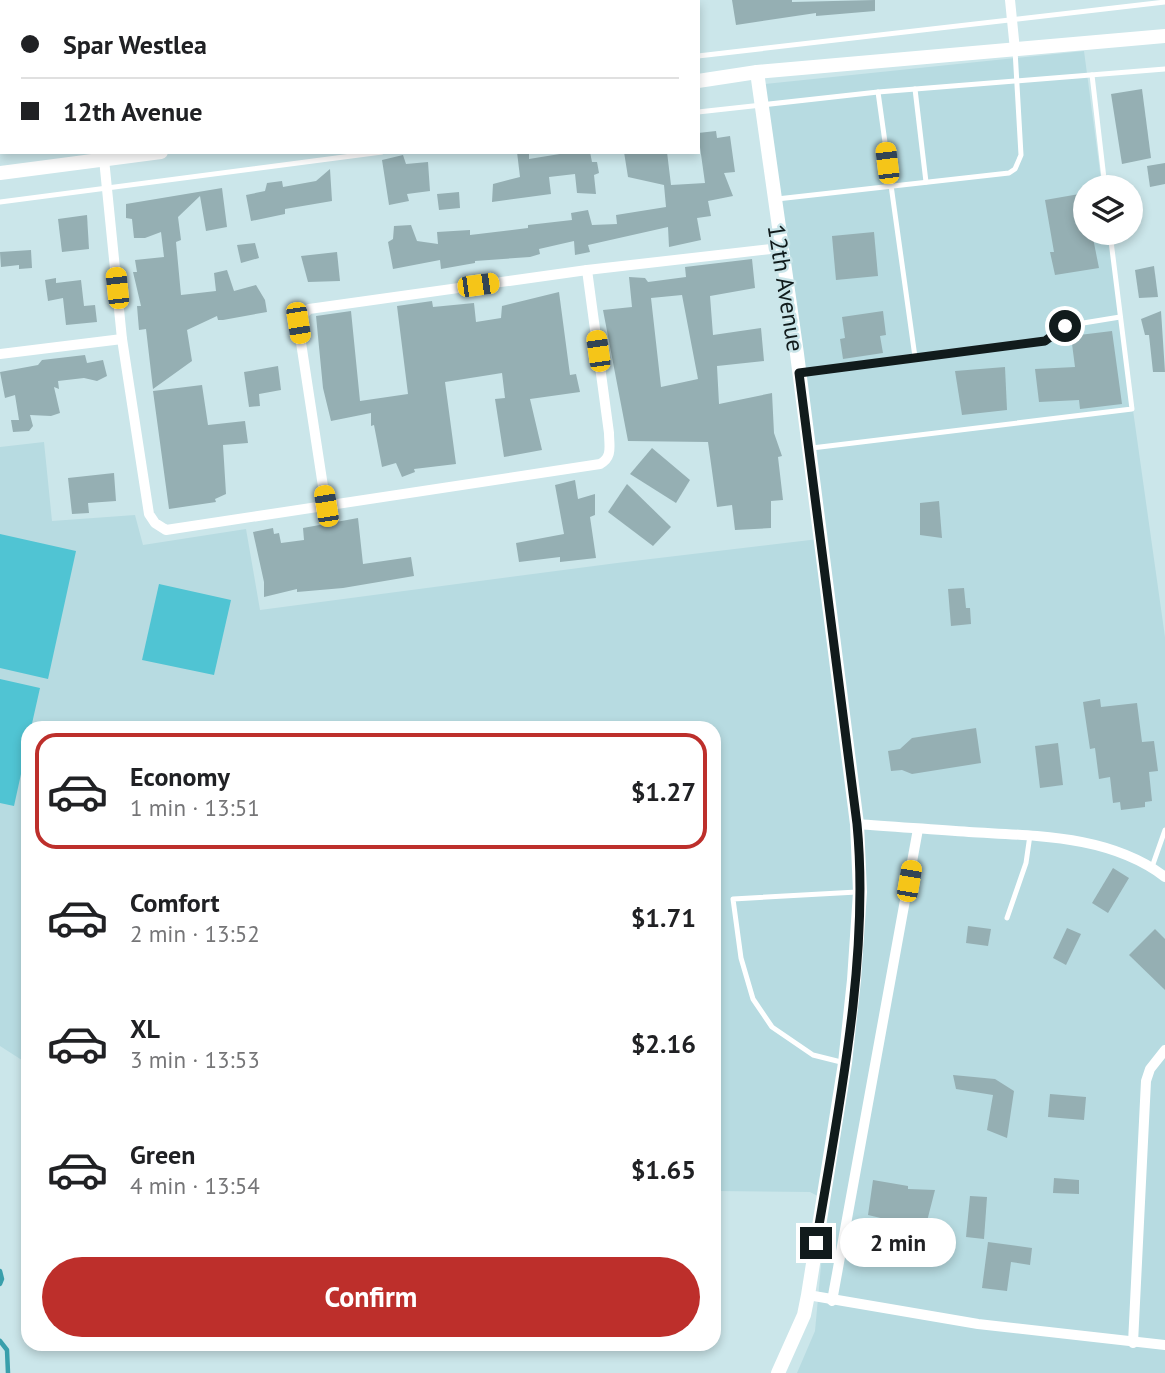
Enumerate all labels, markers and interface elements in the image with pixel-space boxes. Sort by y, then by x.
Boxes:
text: Spar Westlea [63,28,207,61]
text: 12th Avenue [63,95,202,128]
car [875,141,900,185]
map controls [1073,175,1143,245]
button: layers [1073,175,1143,245]
street label: 12th Avenue [761,222,811,354]
car [105,266,130,310]
car [456,272,501,298]
car [285,301,312,345]
route start [1049,310,1081,342]
car [585,329,612,373]
car [313,484,340,528]
icon: car [46,760,109,823]
text: Economy [130,760,230,793]
text: $1.27 [631,775,696,808]
text: 1 min · 13:51 [130,793,260,822]
car [896,858,923,904]
icon: car [46,886,109,949]
text: Comfort [130,886,220,919]
text: $1.71 [631,901,696,934]
text: 2 min · 13:52 [130,919,260,948]
icon: car [46,1012,109,1075]
text: XL [130,1012,160,1045]
text: $2.16 [631,1027,696,1060]
text: 3 min · 13:53 [130,1045,260,1074]
icon: car [46,1138,109,1201]
text: Green [130,1138,195,1171]
text: $1.65 [631,1153,696,1186]
text: 4 min · 13:54 [130,1171,260,1200]
callout: 2 min [840,1218,956,1268]
route end [800,1227,832,1259]
text: 2 min [870,1228,926,1257]
button: Confirm [42,1257,700,1337]

